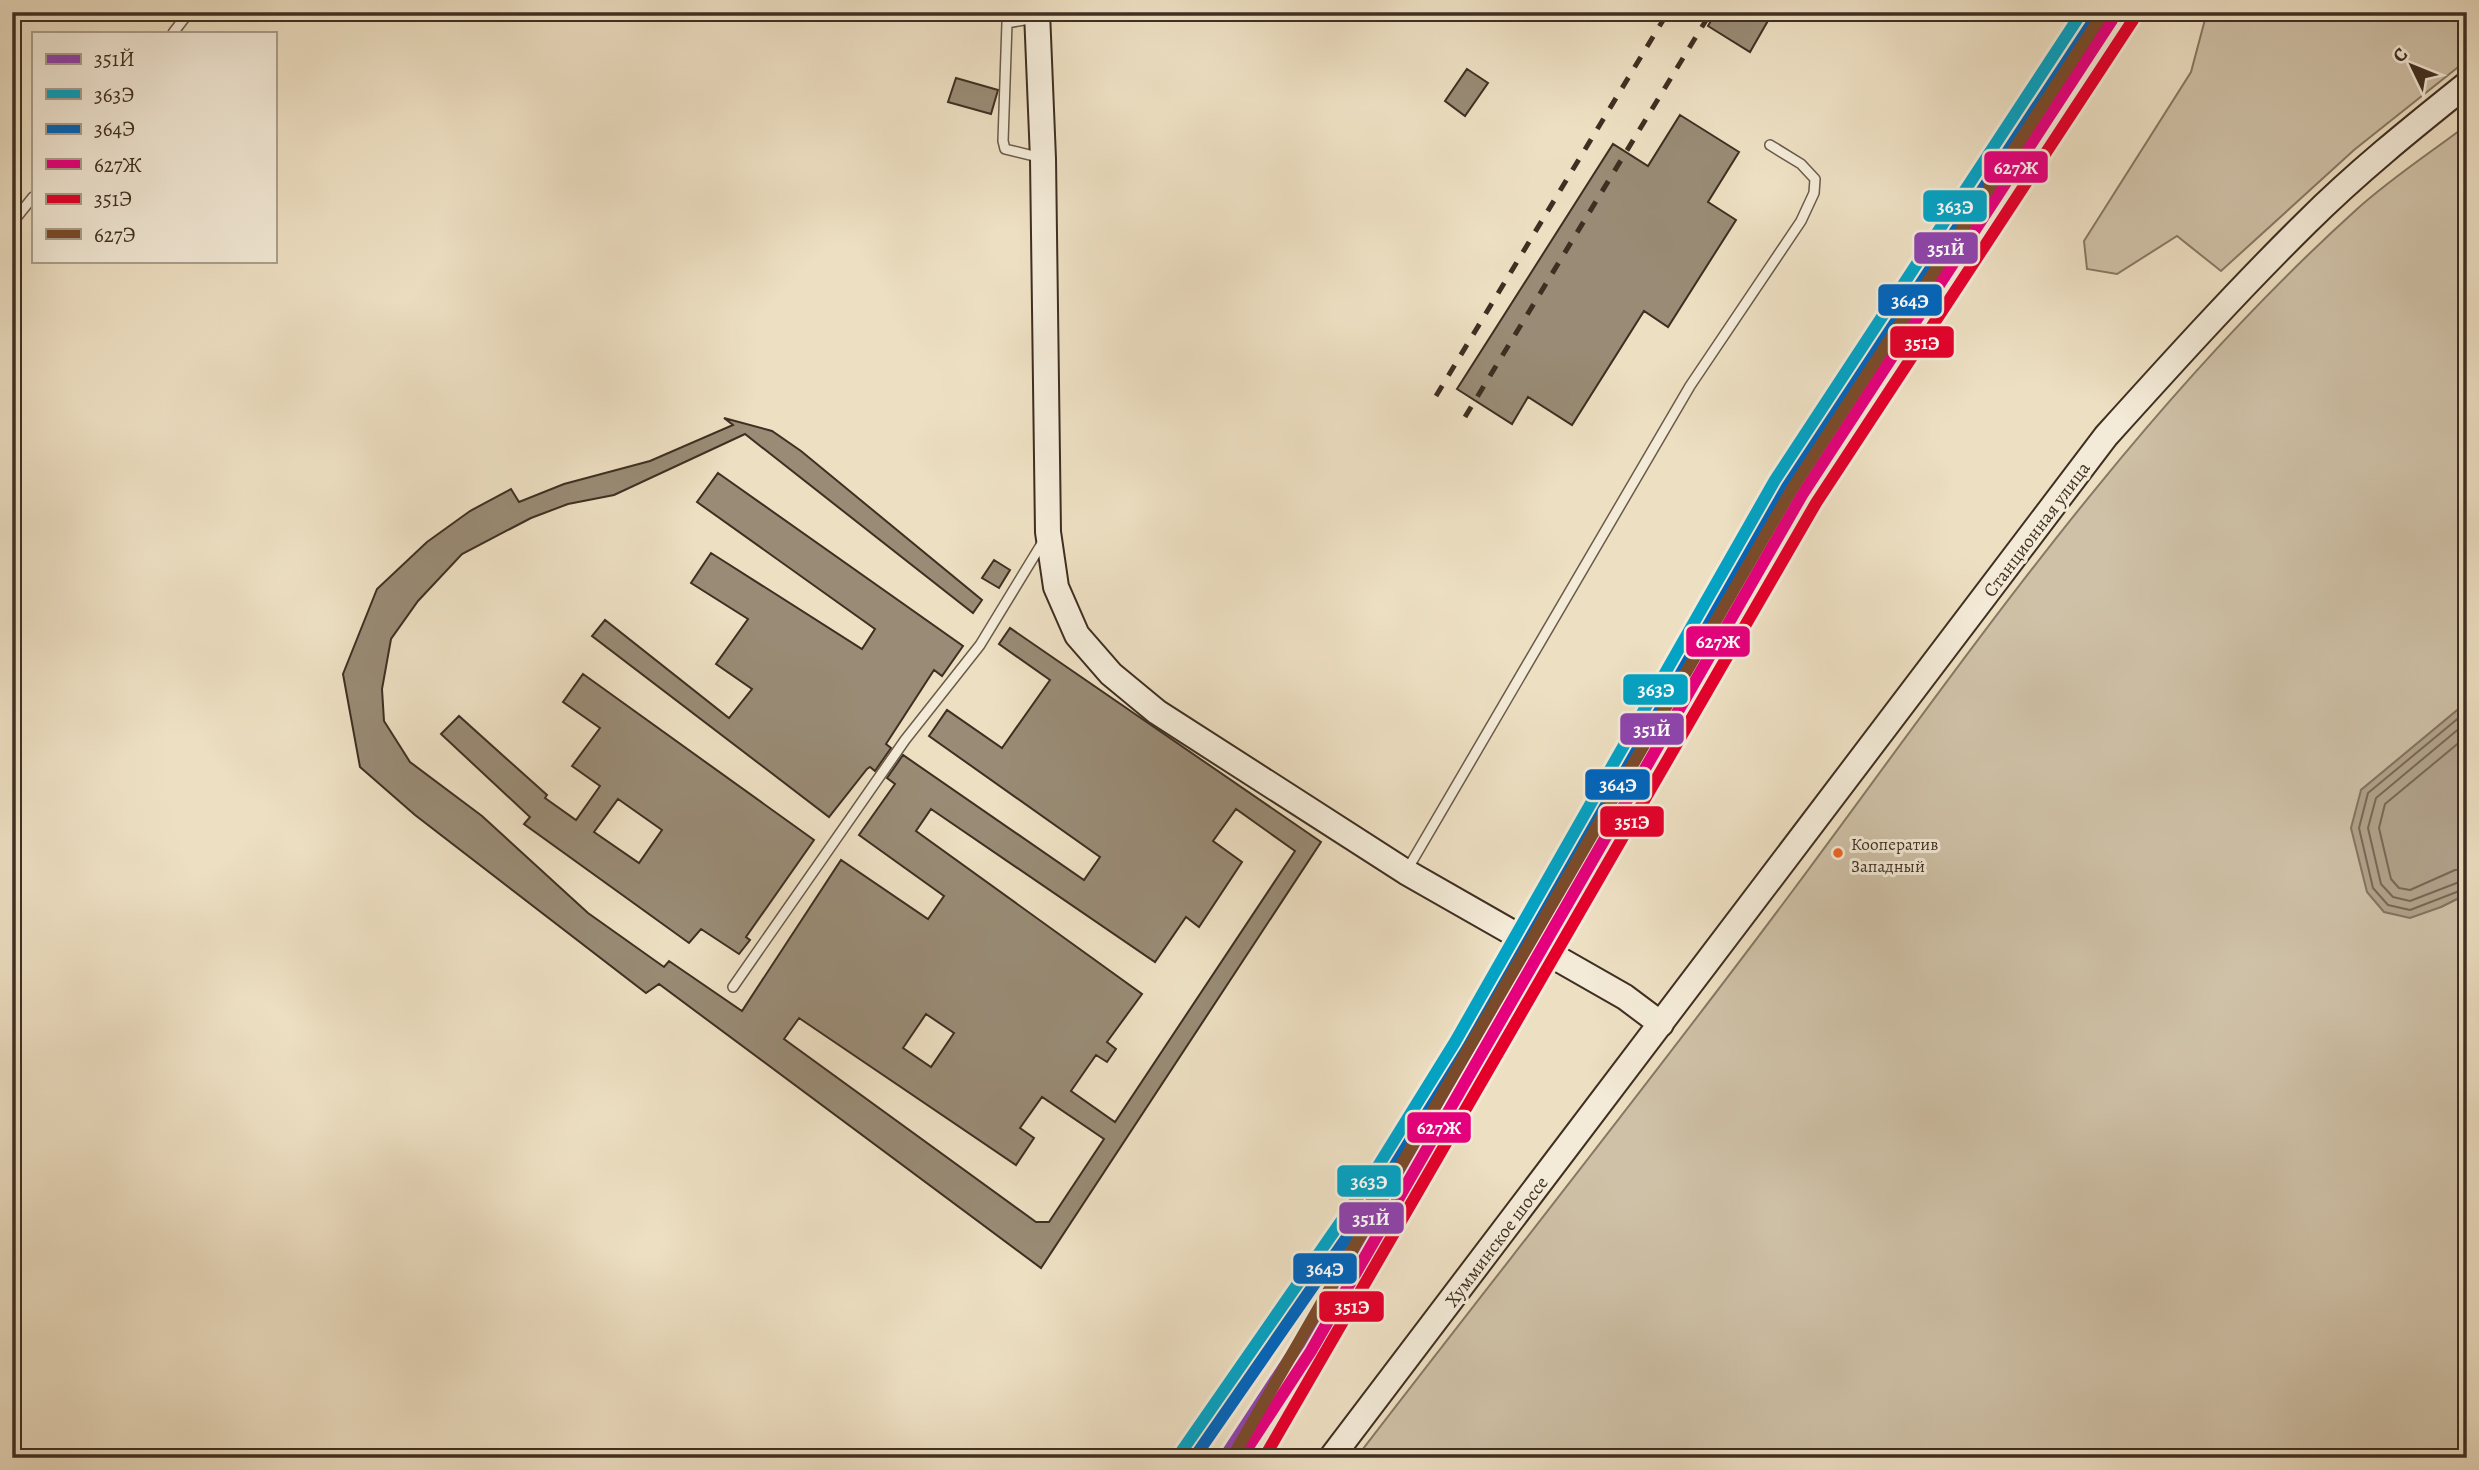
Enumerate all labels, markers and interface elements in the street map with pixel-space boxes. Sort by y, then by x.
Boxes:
legend [32,32,276,262]
north arrow [2378,32,2448,102]
text: С [2387,42,2414,68]
text: 351Й [94,45,135,73]
text: 363Э [94,81,134,109]
text: 364Э [94,115,135,143]
line badge: 627Ж [1983,150,2049,184]
text: 627Ж [94,151,142,179]
text: 627Ж [1994,155,2039,181]
text: 351Э [94,185,132,213]
line badge: 363Э [1922,189,1988,223]
text: 363Э [1937,194,1974,220]
text: 627Э [94,221,135,249]
line badge: 351Й [1913,231,1979,265]
text: 351Й [1927,236,1965,262]
line badge: 364Э [1877,283,1943,317]
text: 364Э [1891,288,1929,314]
line badge: 351Э [1889,325,1955,359]
text: 351Э [1905,330,1940,356]
street label: Станционная улица [1977,456,2097,603]
line badge: 627Ж [1685,625,1751,658]
text: 627Ж [1696,629,1741,655]
line badge: 363Э [1622,673,1689,706]
text: 363Э [1638,677,1675,703]
line badge: 351Й [1619,712,1685,746]
text: 351Й [1633,717,1671,743]
line badge: 364Э [1584,768,1651,801]
text: 364Э [1599,772,1637,798]
line badge: 351Э [1599,805,1665,838]
text: 351Э [1615,809,1650,835]
place label: Кооператив Западный [1851,833,1938,878]
marker: Кооператив Западный [1831,846,1845,860]
line badge: 627Ж [1406,1111,1472,1144]
text: 627Ж [1417,1115,1462,1141]
line badge: 363Э [1336,1164,1402,1198]
text: 363Э [1351,1169,1388,1195]
street label: Хумминское шоссе [1439,1171,1555,1312]
line badge: 351Й [1338,1201,1405,1235]
text: 351Й [1352,1206,1390,1232]
line badge: 364Э [1292,1252,1358,1285]
text: 364Э [1306,1256,1344,1282]
line badge: 351Э [1318,1290,1385,1323]
text: 351Э [1335,1294,1370,1320]

